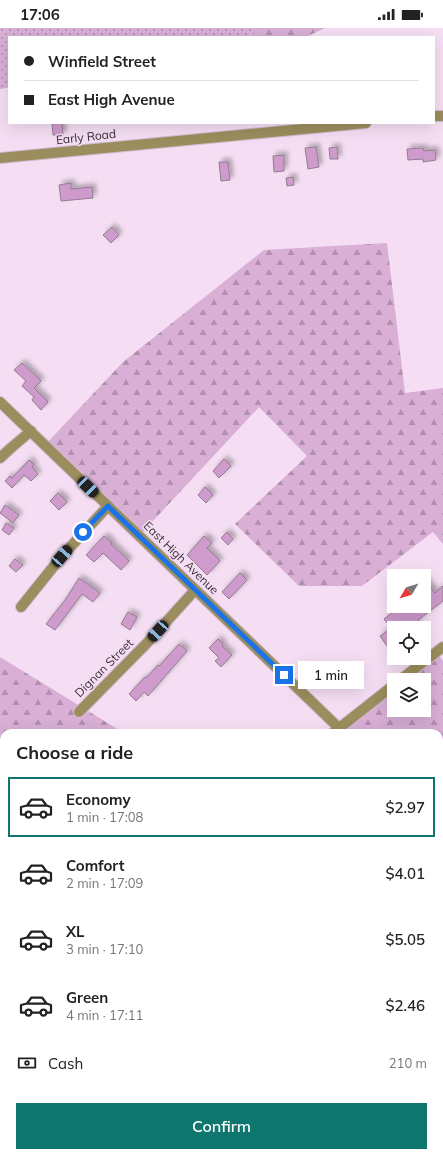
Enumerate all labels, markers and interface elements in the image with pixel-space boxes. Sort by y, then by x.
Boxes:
text: 17:06 [20,5,60,24]
text: Winfield Street [48,52,156,71]
text: East High Avenue [48,90,175,109]
street label: Early Road [55,126,117,147]
car [75,474,101,500]
street label: East High Avenue [141,518,222,597]
route start [74,523,92,541]
car [50,543,74,569]
north arrow [387,569,431,613]
map controls [387,569,431,717]
car [146,618,170,644]
button: locate [387,621,431,665]
street label: Dignan Street [71,635,136,700]
callout: 1 min [298,661,364,689]
route end [275,666,293,684]
text: 1 min [314,667,348,683]
button: layers [387,673,431,717]
text: Choose a ride [16,741,133,764]
icon: car [18,789,54,825]
text: Economy [66,790,131,809]
text: $2.97 [385,798,425,817]
text: 1 min · 17:08 [66,809,143,825]
icon: car [18,855,54,891]
text: Comfort [66,856,124,875]
text: $4.01 [385,864,425,883]
text: 2 min · 17:09 [66,875,143,891]
icon: car [18,921,54,957]
text: XL [66,922,84,941]
text: $5.05 [385,930,425,949]
text: 3 min · 17:10 [66,941,143,957]
icon: car [18,987,54,1023]
text: Green [66,988,108,1007]
text: $2.46 [385,996,425,1015]
text: 4 min · 17:11 [66,1007,143,1023]
icon: cash [16,1052,38,1074]
text: Cash [48,1054,83,1073]
text: 210 m [389,1055,427,1071]
button: Confirm [16,1103,427,1149]

